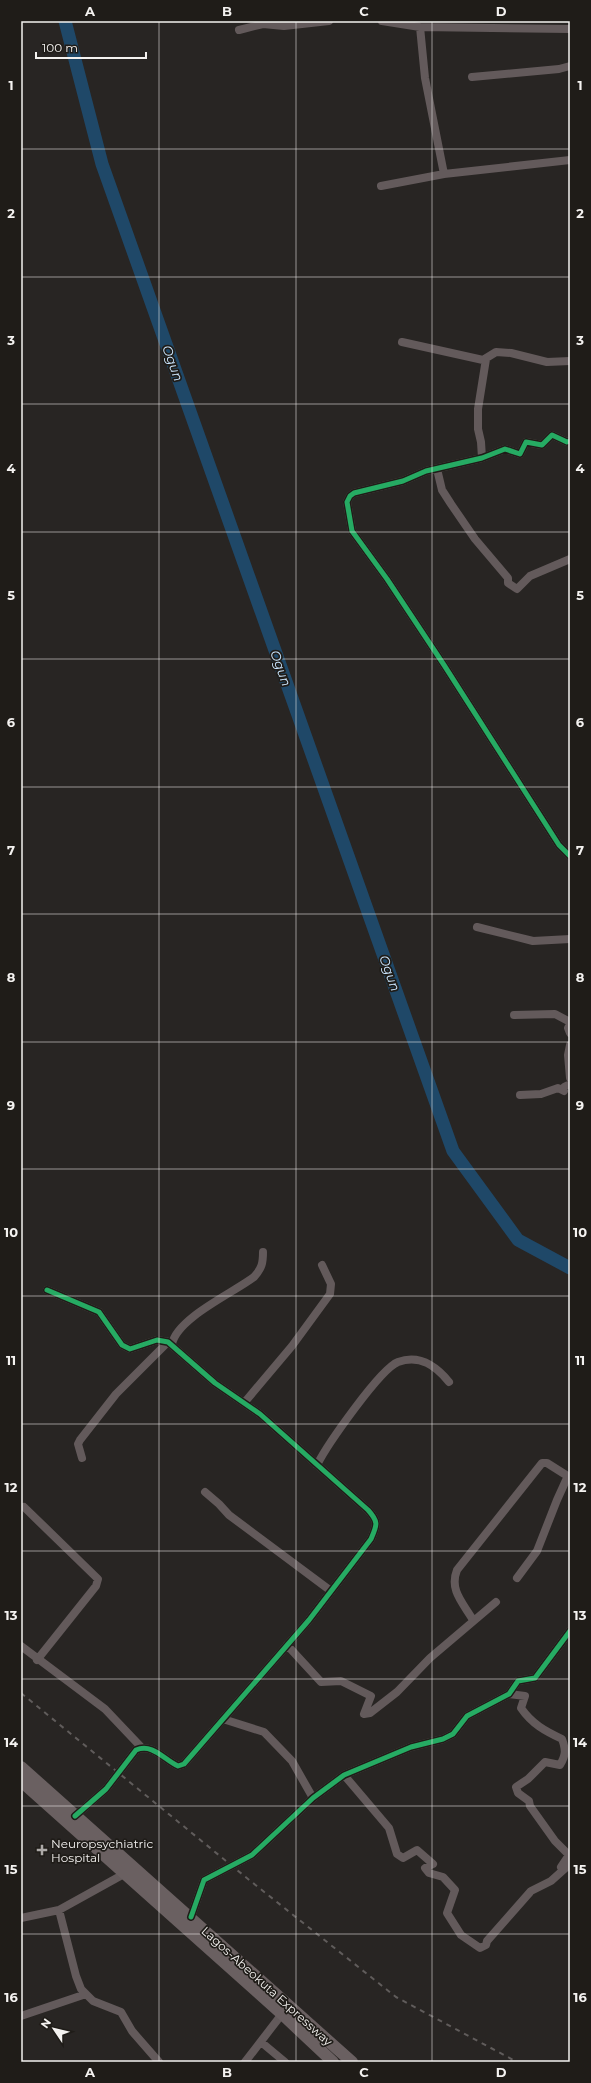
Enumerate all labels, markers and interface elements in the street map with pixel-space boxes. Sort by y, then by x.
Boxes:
text: A [84,3,96,19]
text: B [222,3,232,19]
text: C [359,3,369,19]
text: D [496,3,507,19]
scale bar [36,34,146,60]
text: 100 m [42,40,78,55]
text: 1 [8,77,14,93]
text: 1 [577,77,583,93]
text: 2 [7,205,15,221]
text: 2 [576,205,584,221]
text: 3 [6,332,15,348]
text: 3 [575,332,584,348]
water label: Ogun [159,343,187,383]
text: 4 [7,460,16,476]
text: 4 [576,460,585,476]
text: 5 [7,587,15,603]
text: 5 [576,587,584,603]
water label: Ogun [267,648,295,688]
text: 6 [7,714,16,730]
text: 6 [576,714,585,730]
text: 7 [7,842,15,858]
text: 7 [576,842,584,858]
water label: Ogun [376,953,404,993]
text: 8 [7,969,16,985]
text: 8 [576,969,585,985]
text: 9 [7,1097,15,1113]
text: 9 [576,1097,584,1113]
text: 10 [4,1224,18,1240]
text: 10 [573,1224,587,1240]
text: 11 [6,1352,16,1368]
text: 11 [575,1352,585,1368]
text: 12 [5,1479,18,1495]
text: 12 [574,1479,587,1495]
text: 13 [5,1607,18,1623]
text: 13 [574,1607,587,1623]
text: 14 [4,1734,18,1750]
text: 14 [573,1734,587,1750]
place label: Neuropsychiatric Hospital [51,1836,153,1865]
marker: Neuropsychiatric Hospital [36,1844,48,1856]
text: 15 [5,1861,18,1877]
text: 15 [574,1861,587,1877]
street label: Lagos-Abeokuta Expressway [198,1923,336,2049]
text: 16 [4,1989,18,2005]
text: 16 [573,1989,587,2005]
north arrow [34,2009,74,2049]
text: N [38,2016,54,2031]
text: A [84,2064,96,2080]
text: B [222,2064,232,2080]
text: C [359,2064,369,2080]
text: D [496,2064,507,2080]

